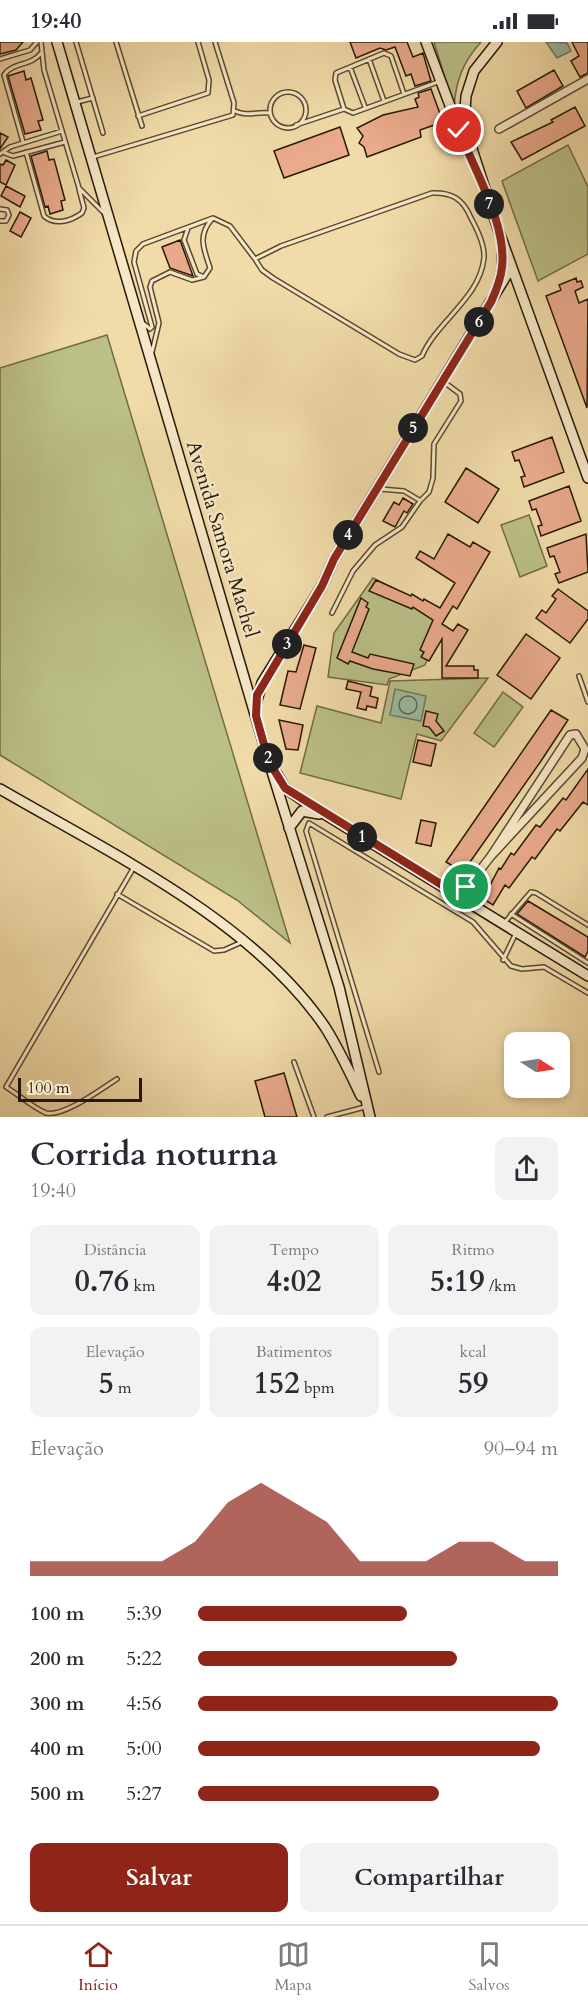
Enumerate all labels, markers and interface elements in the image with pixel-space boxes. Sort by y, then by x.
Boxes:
text: 19:40 [30,6,81,36]
pin [433,104,484,155]
icon: check [442,113,475,146]
pin: 7 [474,189,504,219]
text: 7 [485,193,493,215]
pin: 6 [464,307,494,337]
text: 6 [475,311,483,333]
pin: 5 [398,413,428,443]
text: 5 [409,417,417,439]
street label: Avenida Samora Machel [180,437,265,641]
pin: 4 [333,520,363,550]
text: 4 [344,524,352,546]
pin: 3 [272,629,302,659]
text: 3 [283,633,291,655]
pin: 2 [253,743,283,773]
text: 2 [264,747,272,769]
pin: 1 [347,822,377,852]
text: 1 [358,826,366,848]
pin [440,861,491,912]
icon: arrive [449,870,482,903]
north arrow [504,1032,570,1098]
map controls [504,1032,570,1098]
scale bar [18,1075,142,1102]
text: 100 m [27,1077,69,1099]
text: Corrida noturna [30,1132,278,1177]
button: share [495,1137,558,1200]
text: 19:40 [30,1177,76,1204]
text: Distância [84,1239,146,1261]
text: Tempo [269,1239,319,1261]
text: Ritmo [452,1239,494,1261]
text: 0.76 [74,1261,129,1302]
text: 4:02 [267,1261,321,1302]
text: 5:19 [430,1261,485,1302]
text: km [129,1275,156,1297]
text: /km [485,1275,516,1297]
text: Elevação [85,1341,145,1363]
text: Batimentos [256,1341,332,1363]
text: kcal [460,1341,486,1363]
text: 5 [98,1363,114,1404]
text: 152 [253,1363,300,1404]
text: 59 [458,1363,488,1404]
text: m [114,1377,132,1399]
text: bpm [300,1377,335,1399]
text: Elevação [30,1435,104,1462]
text: 90–94 m [484,1435,558,1462]
text: 100 m [30,1600,85,1627]
text: 5:39 [126,1600,162,1627]
text: 200 m [30,1645,85,1672]
text: 5:22 [126,1645,162,1672]
text: 300 m [30,1690,85,1717]
text: 4:56 [126,1690,162,1717]
text: 400 m [30,1735,85,1762]
text: 5:00 [126,1735,162,1762]
text: 500 m [30,1780,85,1807]
text: 5:27 [126,1780,162,1807]
button: Salvar [30,1843,288,1912]
button: Compartilhar [300,1843,558,1912]
tab: Início [78,1938,118,1996]
tab: Mapa [274,1938,312,1996]
tab: Salvos [469,1938,510,1996]

